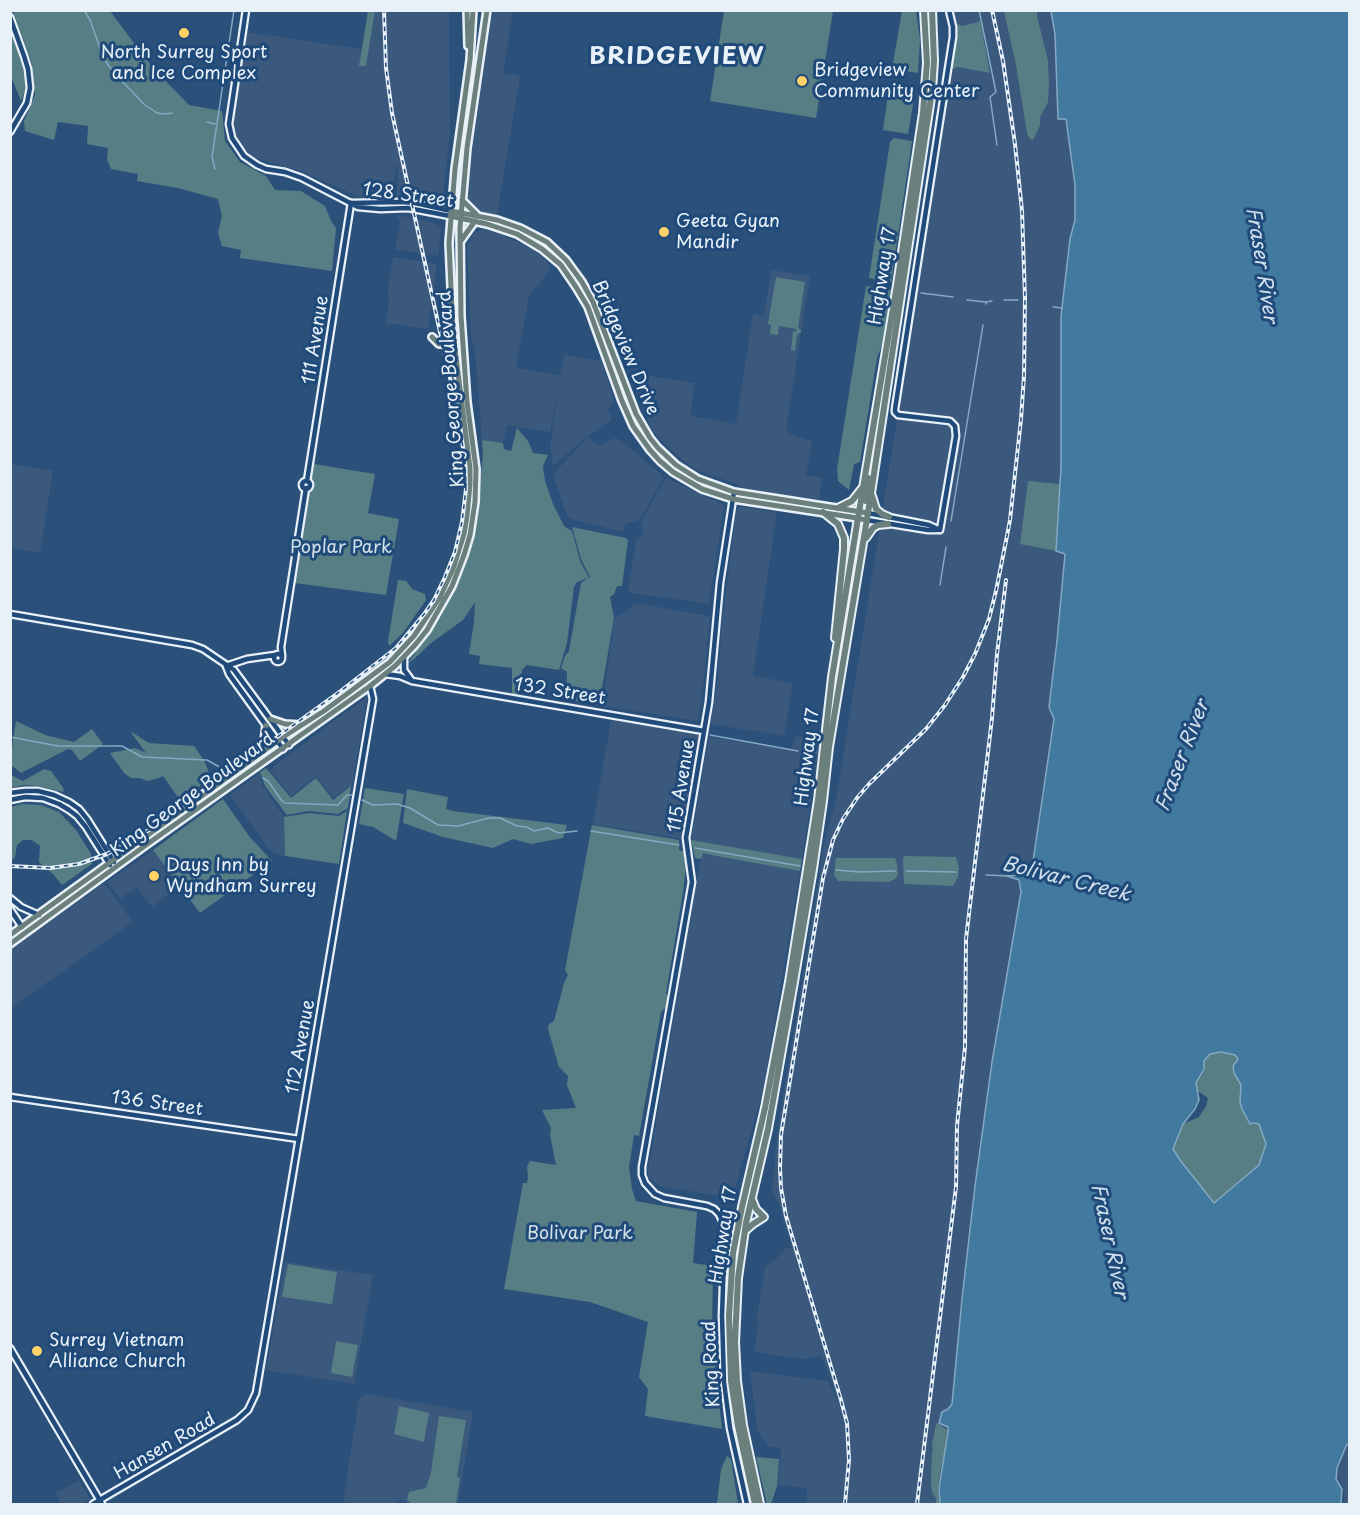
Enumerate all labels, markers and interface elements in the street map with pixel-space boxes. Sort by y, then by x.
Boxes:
marker: North Surrey Sport and Ice Complex [177,26,191,40]
place label: North Surrey Sport and Ice Complex [101,42,267,84]
district label: BRIDGEVIEW [589,43,765,71]
place label: Bridgeview Community Center [814,60,979,103]
marker: Bridgeview Community Center [795,74,809,88]
street label: 128 Street [361,179,455,213]
water label: Fraser River [1240,206,1282,324]
place label: Geeta Gyan Mandir [676,211,780,254]
marker: Geeta Gyan Mandir [657,225,671,239]
street label: Highway 17 [865,226,901,326]
street label: Bridgeview Drive [587,277,663,419]
street label: King George Boulevard [434,290,470,488]
street label: 111 Avenue [298,294,334,386]
park label: Poplar Park [290,537,392,559]
street label: 132 Street [513,674,607,710]
water label: Fraser River [1151,697,1215,815]
street label: Highway 17 [791,707,825,807]
street label: King George Boulevard [107,728,279,862]
street label: 115 Avenue [664,738,700,834]
water label: Bolivar Creek [999,852,1133,908]
place label: Days Inn by Wyndham Surrey [166,855,316,898]
marker: Days Inn by Wyndham Surrey [147,869,161,883]
street label: 112 Avenue [282,998,320,1096]
street label: 136 Street [110,1087,204,1121]
water label: Fraser River [1085,1181,1133,1301]
street label: Highway 17 [706,1185,742,1285]
park label: Bolivar Park [527,1223,633,1245]
street label: King Road [699,1320,725,1408]
place label: Surrey Vietnam Alliance Church [49,1330,186,1372]
marker: Surrey Vietnam Alliance Church [30,1344,44,1358]
street label: Hansen Road [110,1409,220,1485]

